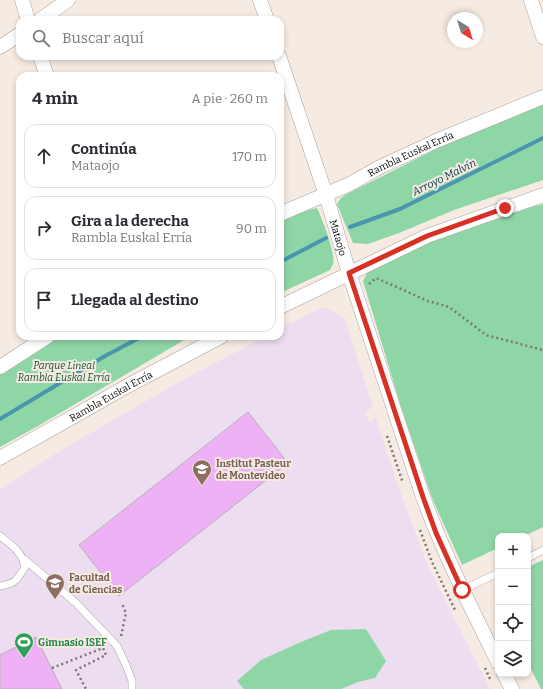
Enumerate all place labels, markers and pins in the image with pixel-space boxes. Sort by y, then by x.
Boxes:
school or university icon: Institut Pasteur de Montevideo [191,458,213,486]
place label: Institut Pasteur de Montevideo [216,458,291,482]
school or university icon: Facultad de Ciencias [44,572,66,600]
place label: Facultad de Ciencias [69,572,122,596]
sports icon: Gimnasio ISEF [13,631,35,659]
place label: Gimnasio ISEF [38,637,107,649]

